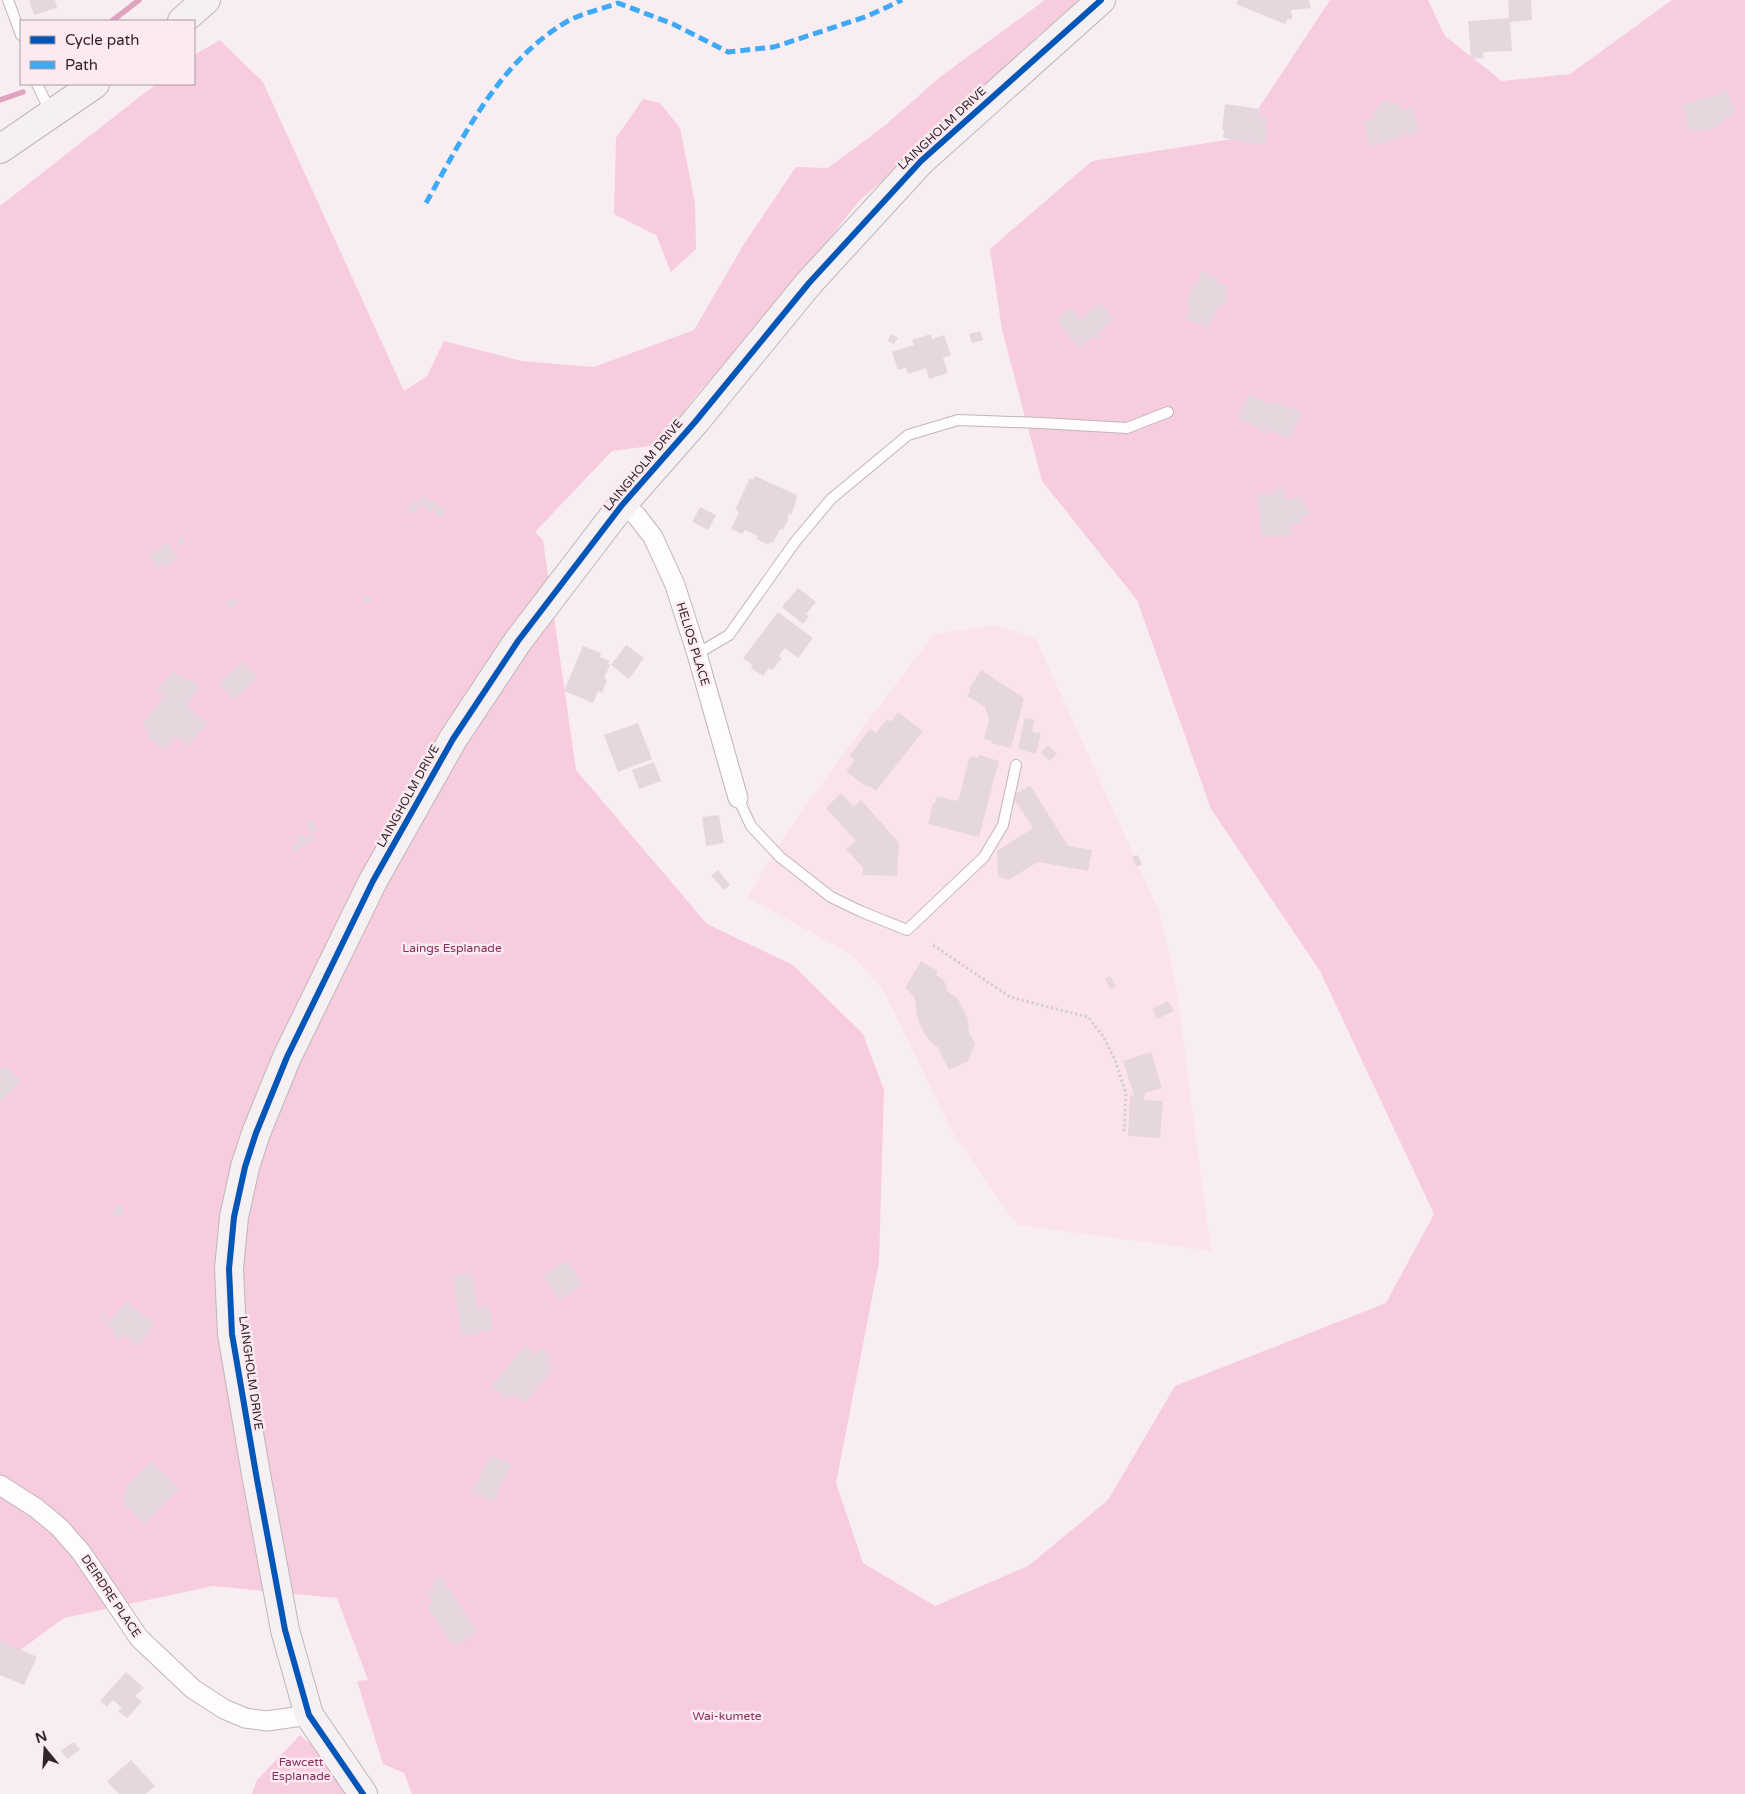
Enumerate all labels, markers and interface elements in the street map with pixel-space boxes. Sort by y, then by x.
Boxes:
legend [20,20,195,85]
text: Cycle path [65,31,139,49]
text: Path [65,56,98,74]
street label: LAINGHOLM DRIVE [895,83,989,172]
street label: LAINGHOLM DRIVE [601,416,686,514]
street label: HELIOS PLACE [674,600,712,688]
street label: LAINGHOLM DRIVE [374,742,442,850]
park label: Laings Esplanade [402,941,502,955]
street label: LAINGHOLM DRIVE [236,1315,266,1431]
street label: DEIRDRE PLACE [78,1552,144,1640]
park label: Wai-kumete [692,1709,762,1723]
north arrow [20,1724,70,1774]
text: N [33,1727,49,1747]
park label: Fawcett Esplanade [271,1755,331,1783]

